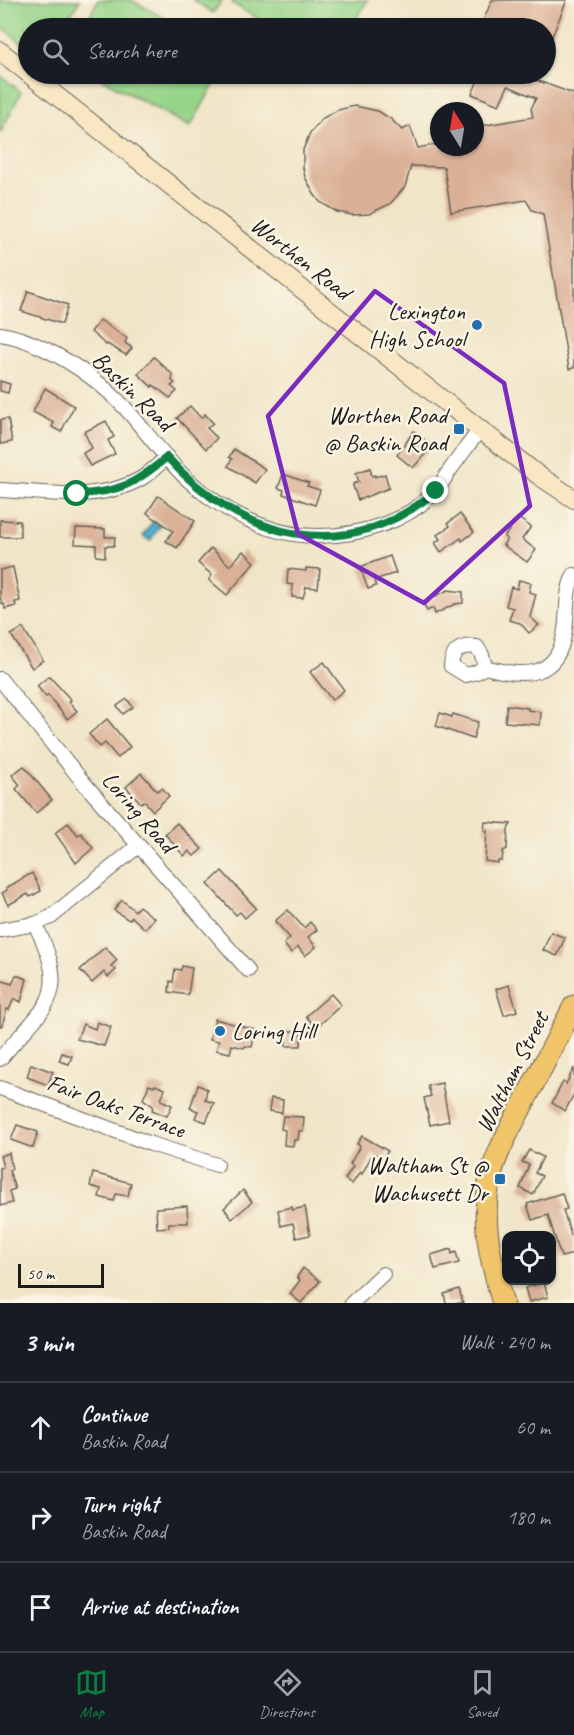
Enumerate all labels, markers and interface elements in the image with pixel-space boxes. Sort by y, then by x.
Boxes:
search box [18,18,556,84]
icon: search [39,35,72,68]
text: Search here [87,37,177,65]
north arrow [430,102,484,156]
street label: Worthen Road [245,210,360,309]
place label: Lexington High School [369,296,469,354]
marker: Lexington High School [470,318,484,332]
street label: Baskin Road [86,345,183,440]
place label: Worthen Road @ Baskin Road [324,400,451,458]
marker: Worthen Road @ Baskin Road [452,422,466,436]
route end [422,477,448,503]
route start [63,480,89,506]
street label: Loring Road [96,765,185,862]
street label: Waltham Street [469,1005,556,1137]
place label: Loring Hill [232,1016,319,1046]
marker: Loring Hill [213,1024,227,1038]
street label: Fair Oaks Terrace [43,1067,191,1146]
place label: Waltham St @ Wachusett Dr [368,1150,490,1208]
marker: Waltham St @ Wachusett Dr [493,1172,507,1186]
map controls [502,1231,556,1285]
button: locate [502,1231,556,1285]
scale bar [18,1261,104,1288]
text: 50 m [27,1264,54,1284]
text: 3 min [24,1326,74,1359]
text: Walk · 240 m [460,1330,550,1355]
text: Continue [81,1401,147,1429]
icon: ahead [24,1411,57,1444]
text: 60 m [516,1415,550,1440]
text: Baskin Road [81,1429,166,1454]
text: Turn right [81,1491,158,1519]
icon: right [24,1501,57,1534]
text: 180 m [507,1505,550,1530]
text: Baskin Road [81,1519,166,1544]
icon: arrive [24,1591,57,1624]
text: Arrive at destination [81,1593,238,1621]
tab: Map [75,1666,108,1722]
tab: Directions [259,1666,315,1722]
tab: Saved [466,1666,499,1722]

